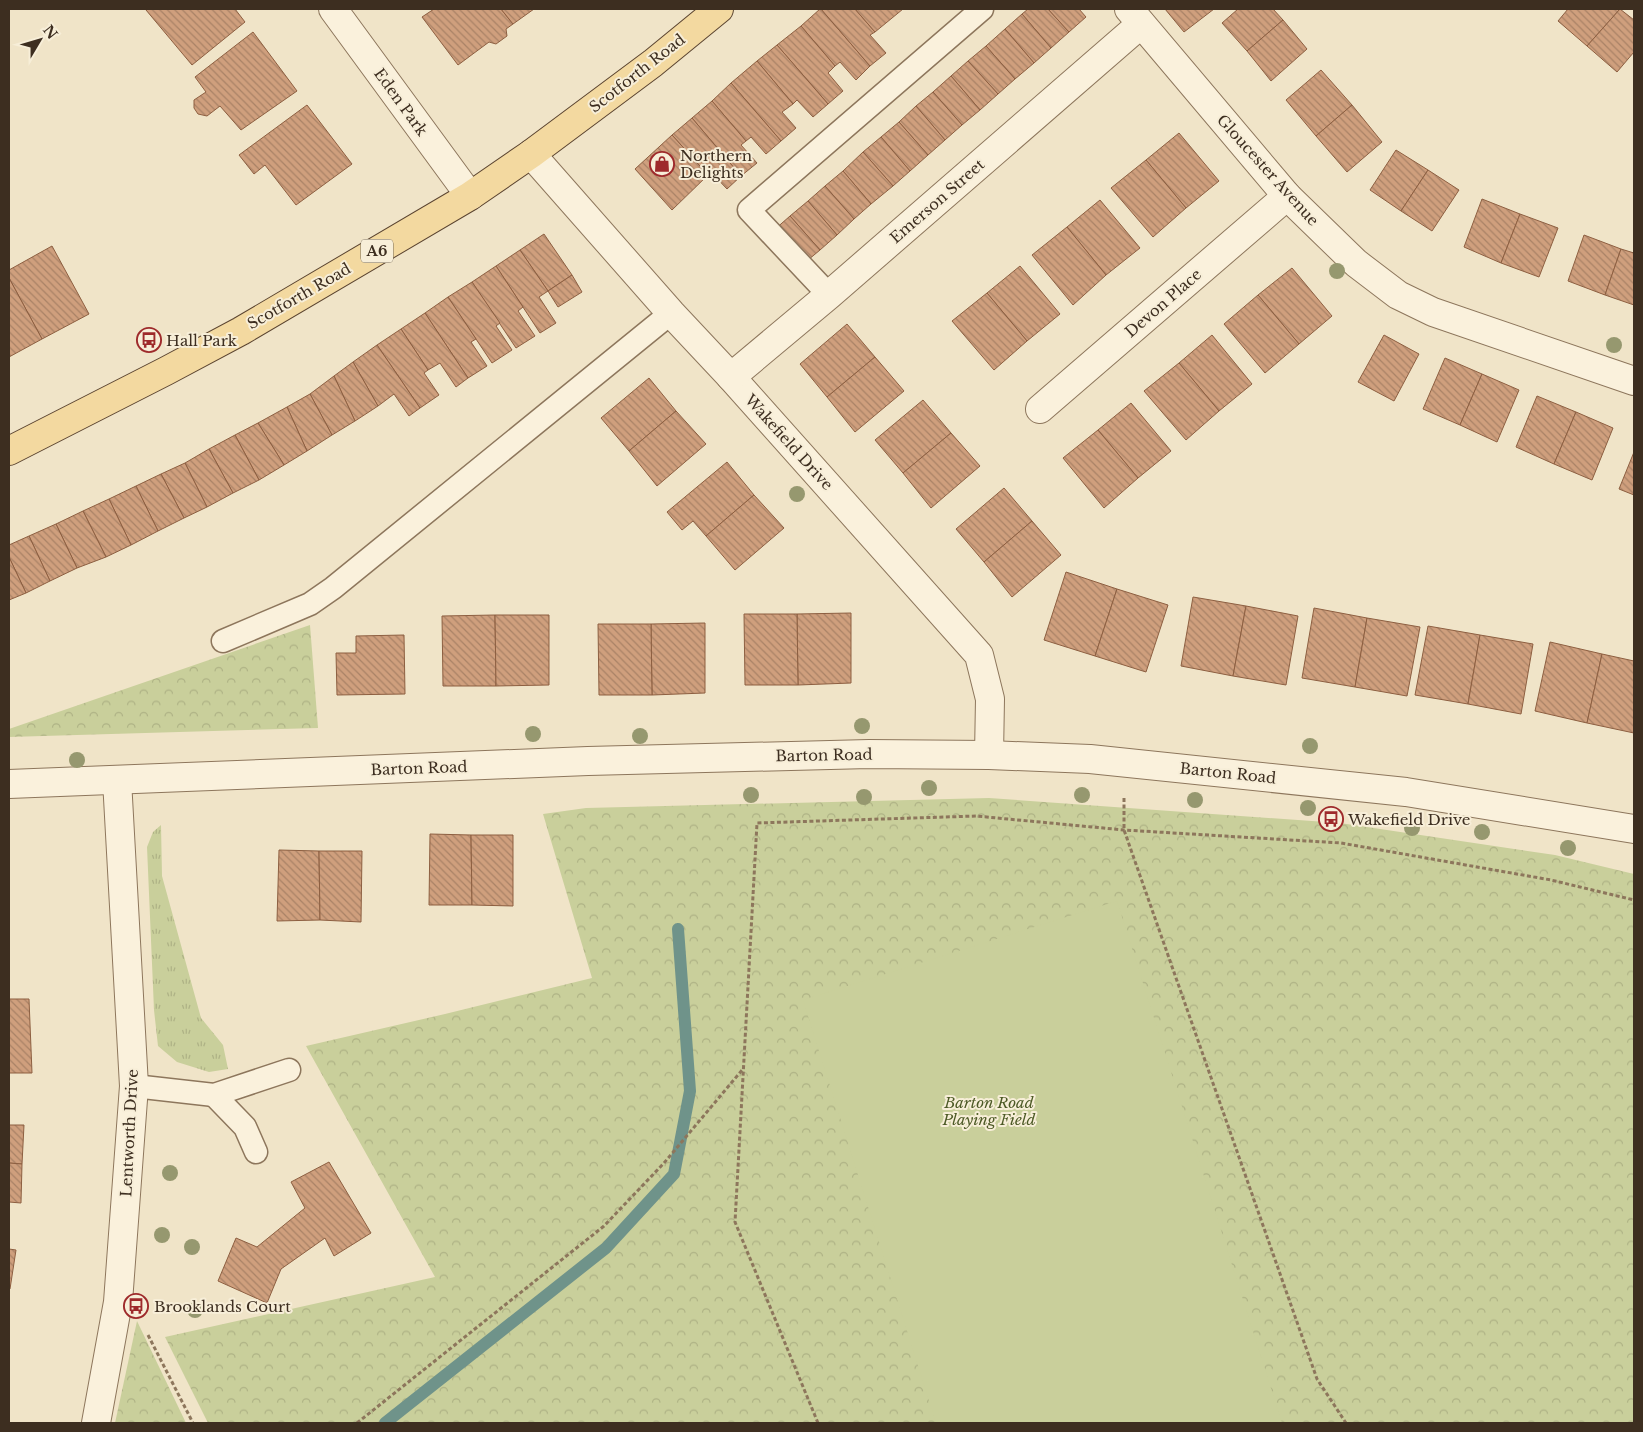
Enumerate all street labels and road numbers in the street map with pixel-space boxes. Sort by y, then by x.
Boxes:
street label: Scotforth Road [585,30,689,116]
street label: Eden Park [370,64,432,140]
street label: Gloucester Avenue [1213,110,1323,230]
street label: Emerson Street [886,155,988,247]
road number: A6 [361,240,393,262]
street label: Scotforth Road [244,259,354,333]
street label: Devon Place [1121,265,1205,341]
street label: Wakefield Drive [740,389,837,494]
street label: Barton Road [775,745,873,765]
street label: Barton Road [370,757,468,779]
street label: Barton Road [1179,758,1277,788]
street label: Lentworth Drive [116,1069,142,1197]

